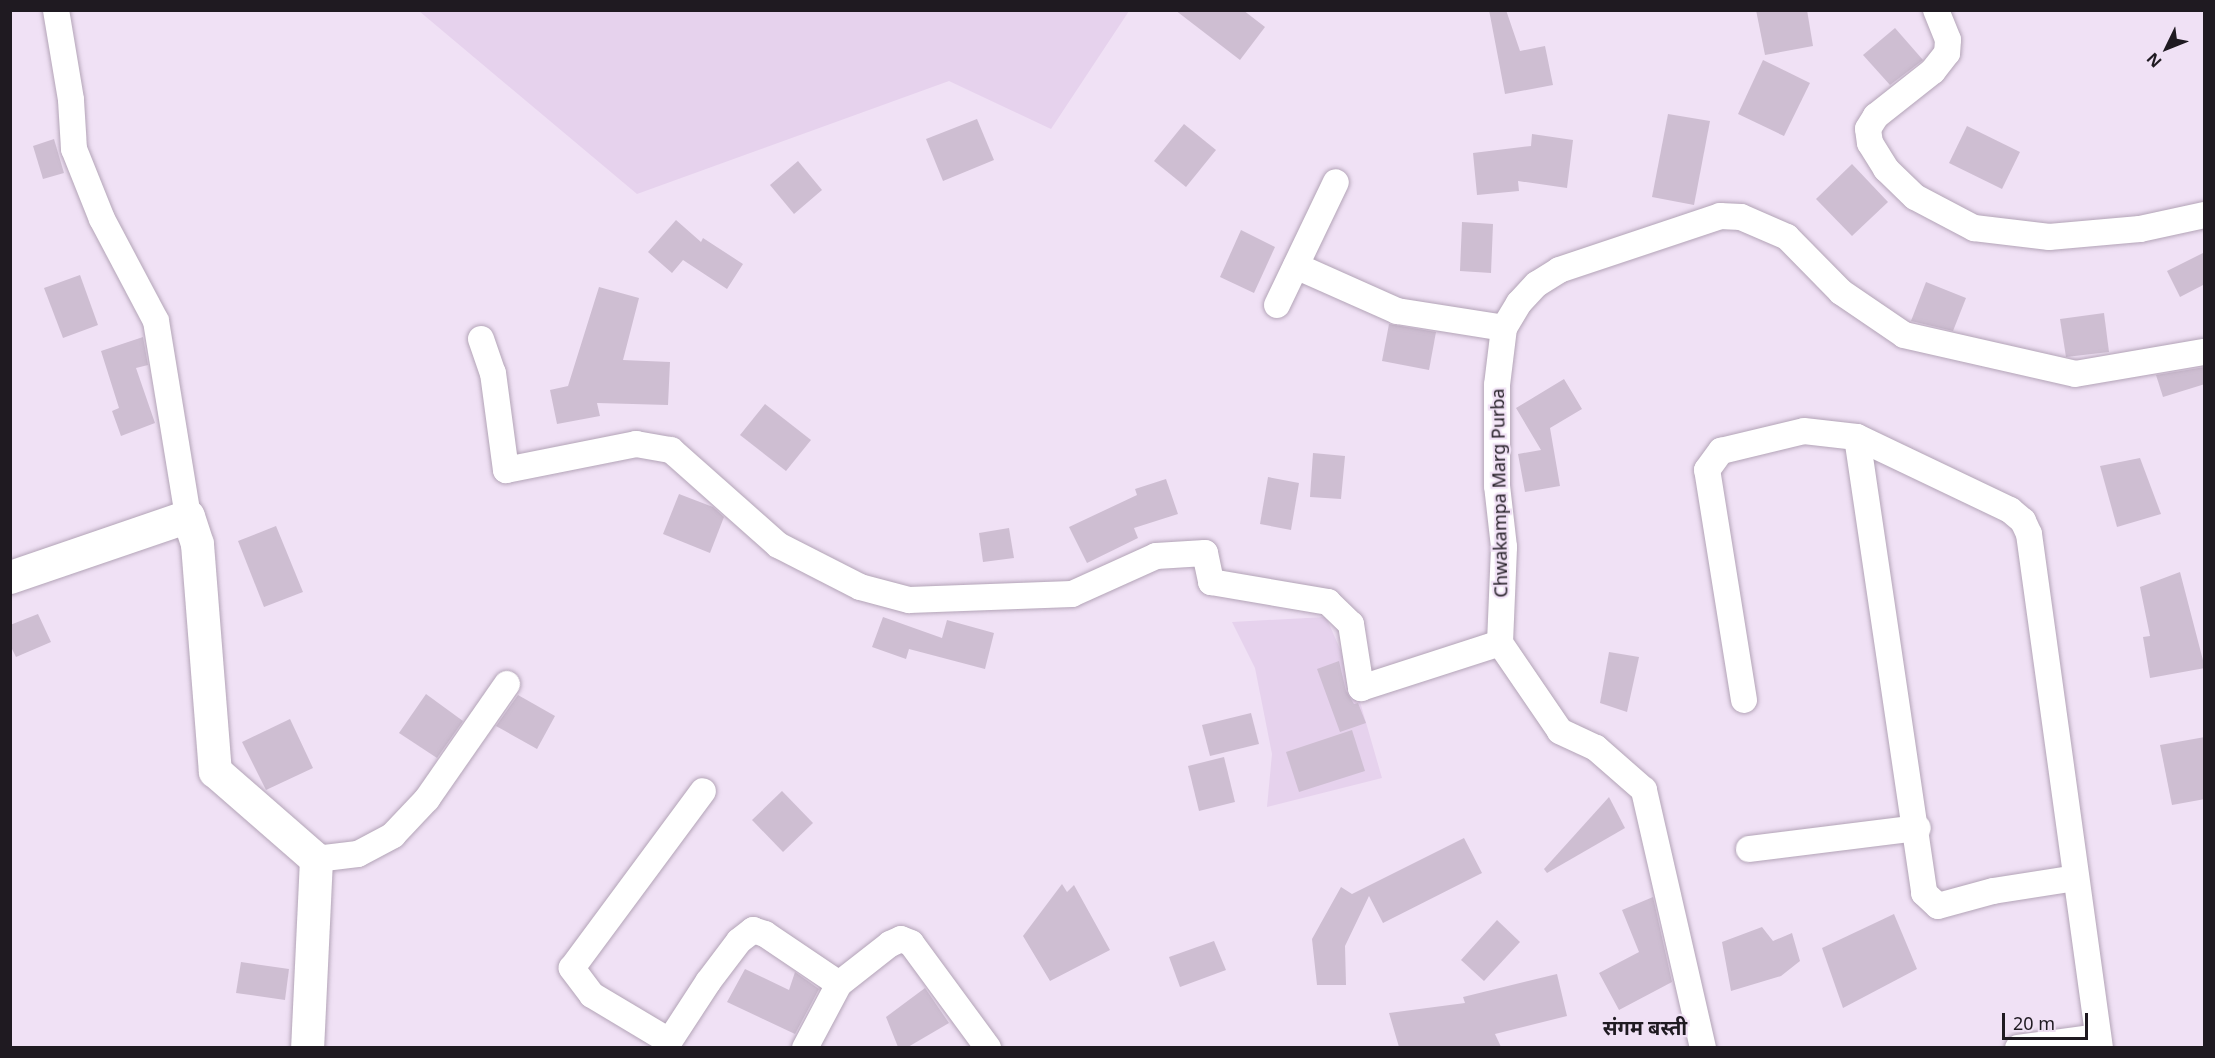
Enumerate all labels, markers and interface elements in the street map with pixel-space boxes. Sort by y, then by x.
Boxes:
north arrow [2137,18,2197,78]
text: N [2141,48,2166,73]
street label: Chwakampa Marg Purba [1486,388,1512,598]
scale bar [2005,1001,2090,1039]
text: 20 m [2013,1011,2055,1035]
district label: संगम बस्ती [1603,1015,1687,1039]

